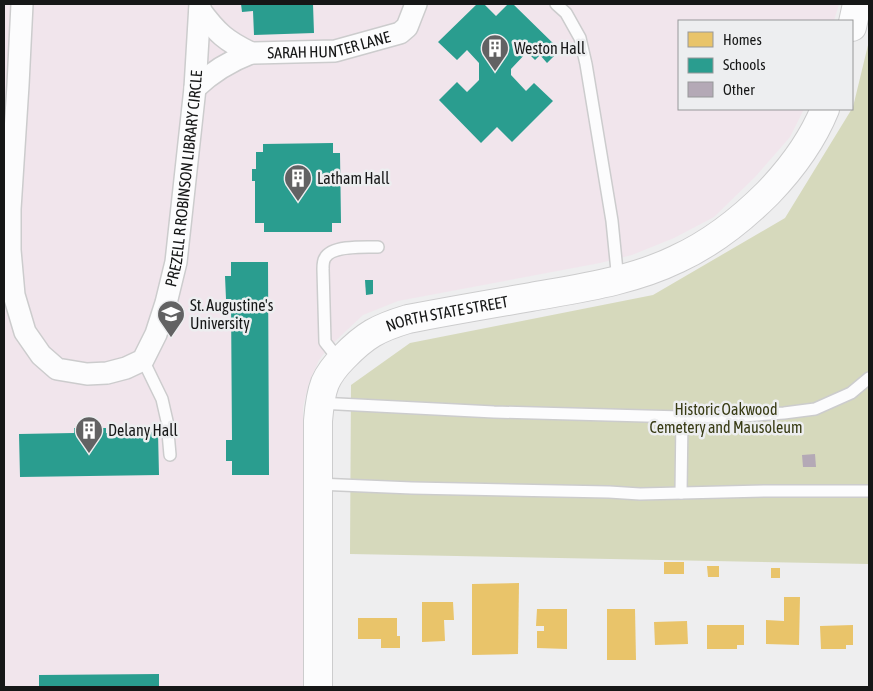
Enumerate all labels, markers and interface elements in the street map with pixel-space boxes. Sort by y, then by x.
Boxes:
legend [678,20,853,110]
street label: SARAH HUNTER LANE [267,27,392,62]
text: Homes [723,31,762,48]
building icon: Weston Hall [480,33,510,72]
place label: Weston Hall [514,39,586,57]
text: Schools [723,56,766,73]
street label: PREZELL R ROBINSON LIBRARY CIRCLE [161,70,205,289]
text: Other [723,81,755,98]
building icon: Latham Hall [283,163,313,202]
place label: Latham Hall [317,169,390,187]
street label: NORTH STATE STREET [383,292,509,335]
place label: St. Augustine's University [190,296,274,333]
school or university icon: St. Augustine's University [156,299,186,338]
park label: Historic Oakwood Cemetery and Mausoleum [649,400,803,437]
building icon: Delany Hall [74,415,104,454]
place label: Delany Hall [108,421,178,440]

